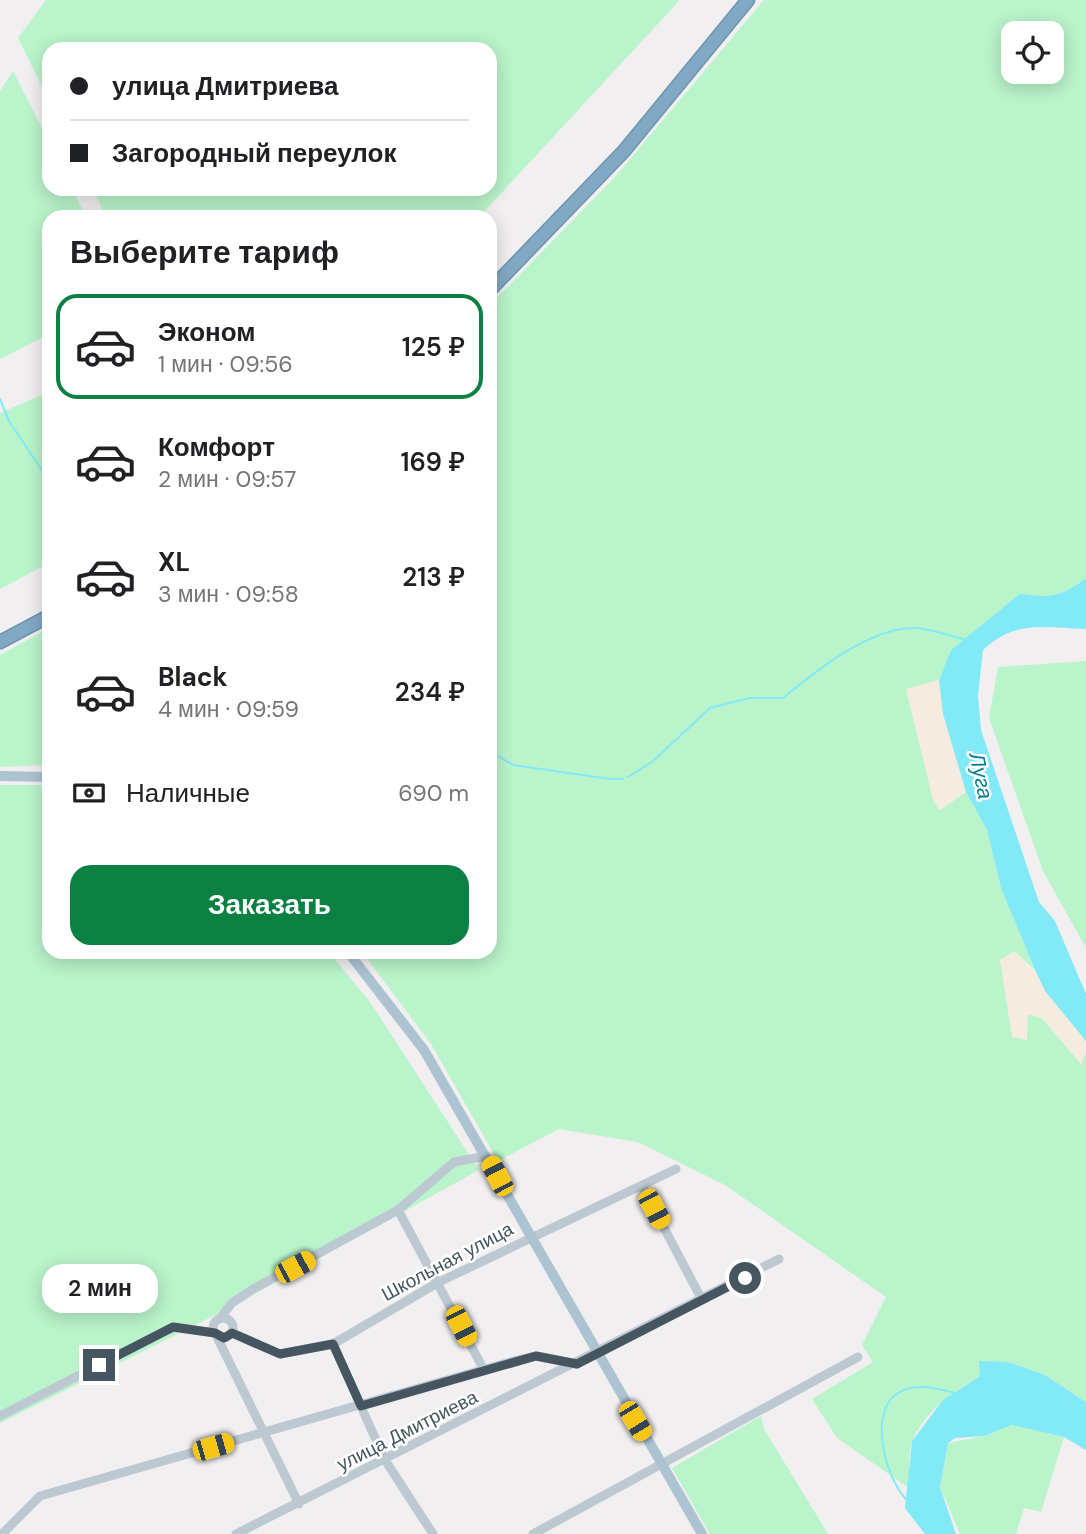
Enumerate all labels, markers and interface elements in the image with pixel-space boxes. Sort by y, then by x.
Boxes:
map controls [1001,21,1064,84]
button: locate [1001,21,1064,84]
text: улица Дмитриева [112,69,338,103]
text: Загородный переулок [112,136,396,170]
text: Выберите тариф [70,231,339,273]
icon: car [74,315,137,378]
text: Эконом [158,315,256,349]
text: 125 ₽ [402,330,465,364]
text: 1 мин · 09:56 [158,349,293,379]
icon: car [74,430,137,493]
text: Комфорт [158,430,275,464]
text: 169 ₽ [400,445,465,479]
text: 2 мин · 09:57 [158,464,296,494]
icon: car [74,545,137,608]
text: XL [158,545,190,579]
text: 213 ₽ [402,560,465,594]
text: 3 мин · 09:58 [158,579,299,609]
icon: car [74,660,137,723]
text: Black [158,660,228,694]
text: 234 ₽ [395,675,465,709]
text: 4 мин · 09:59 [158,694,299,724]
water label: Луга [962,748,1000,802]
icon: cash [70,774,108,812]
text: Наличные [126,776,250,810]
text: 690 m [398,778,469,808]
button: Заказать [70,865,469,945]
car [478,1153,517,1199]
car [635,1186,674,1232]
street label: Школьная улица [377,1216,518,1307]
car [272,1248,319,1286]
route start [729,1262,761,1294]
callout: 2 мин [41,1264,157,1312]
text: 2 мин [68,1273,132,1303]
car [443,1303,480,1349]
route end [83,1349,115,1381]
street label: улица Дмитриева [333,1384,482,1477]
car [616,1398,655,1444]
car [190,1431,237,1463]

